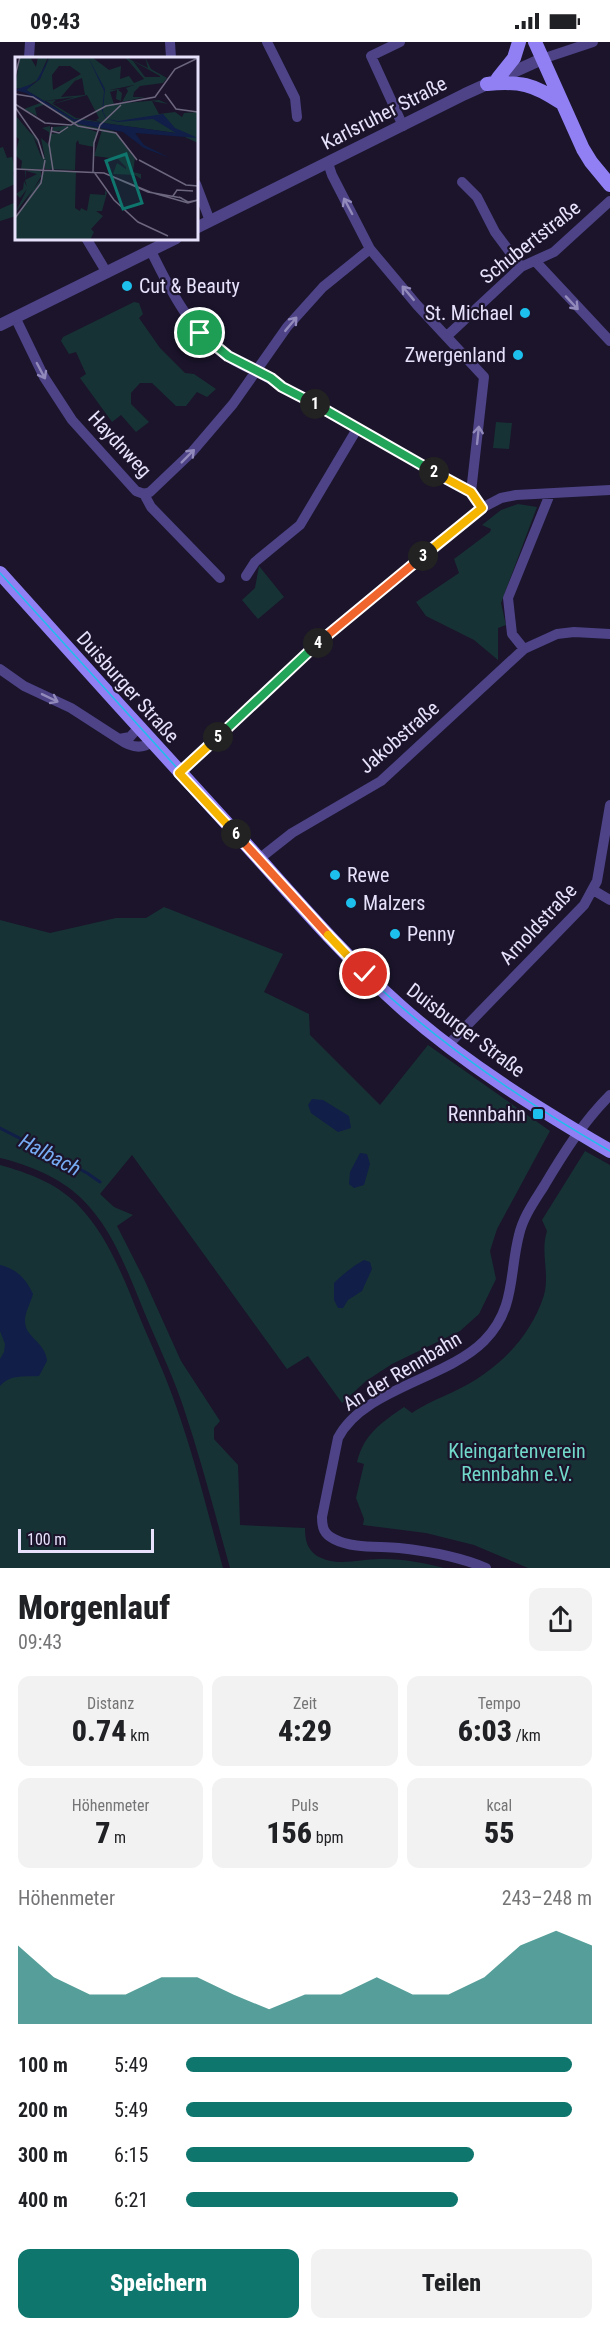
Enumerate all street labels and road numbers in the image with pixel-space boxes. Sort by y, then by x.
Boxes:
street label: Karlsruher Straße [317,71,451,155]
street label: Schubertstraße [475,195,585,289]
street label: Haydnweg [83,406,157,482]
street label: Duisburger Straße [72,626,184,748]
street label: Jakobstraße [354,696,444,778]
street label: Arnoldstraße [494,879,582,969]
street label: Duisburger Straße [402,978,530,1082]
street label: An der Rennbahn [338,1326,466,1416]

